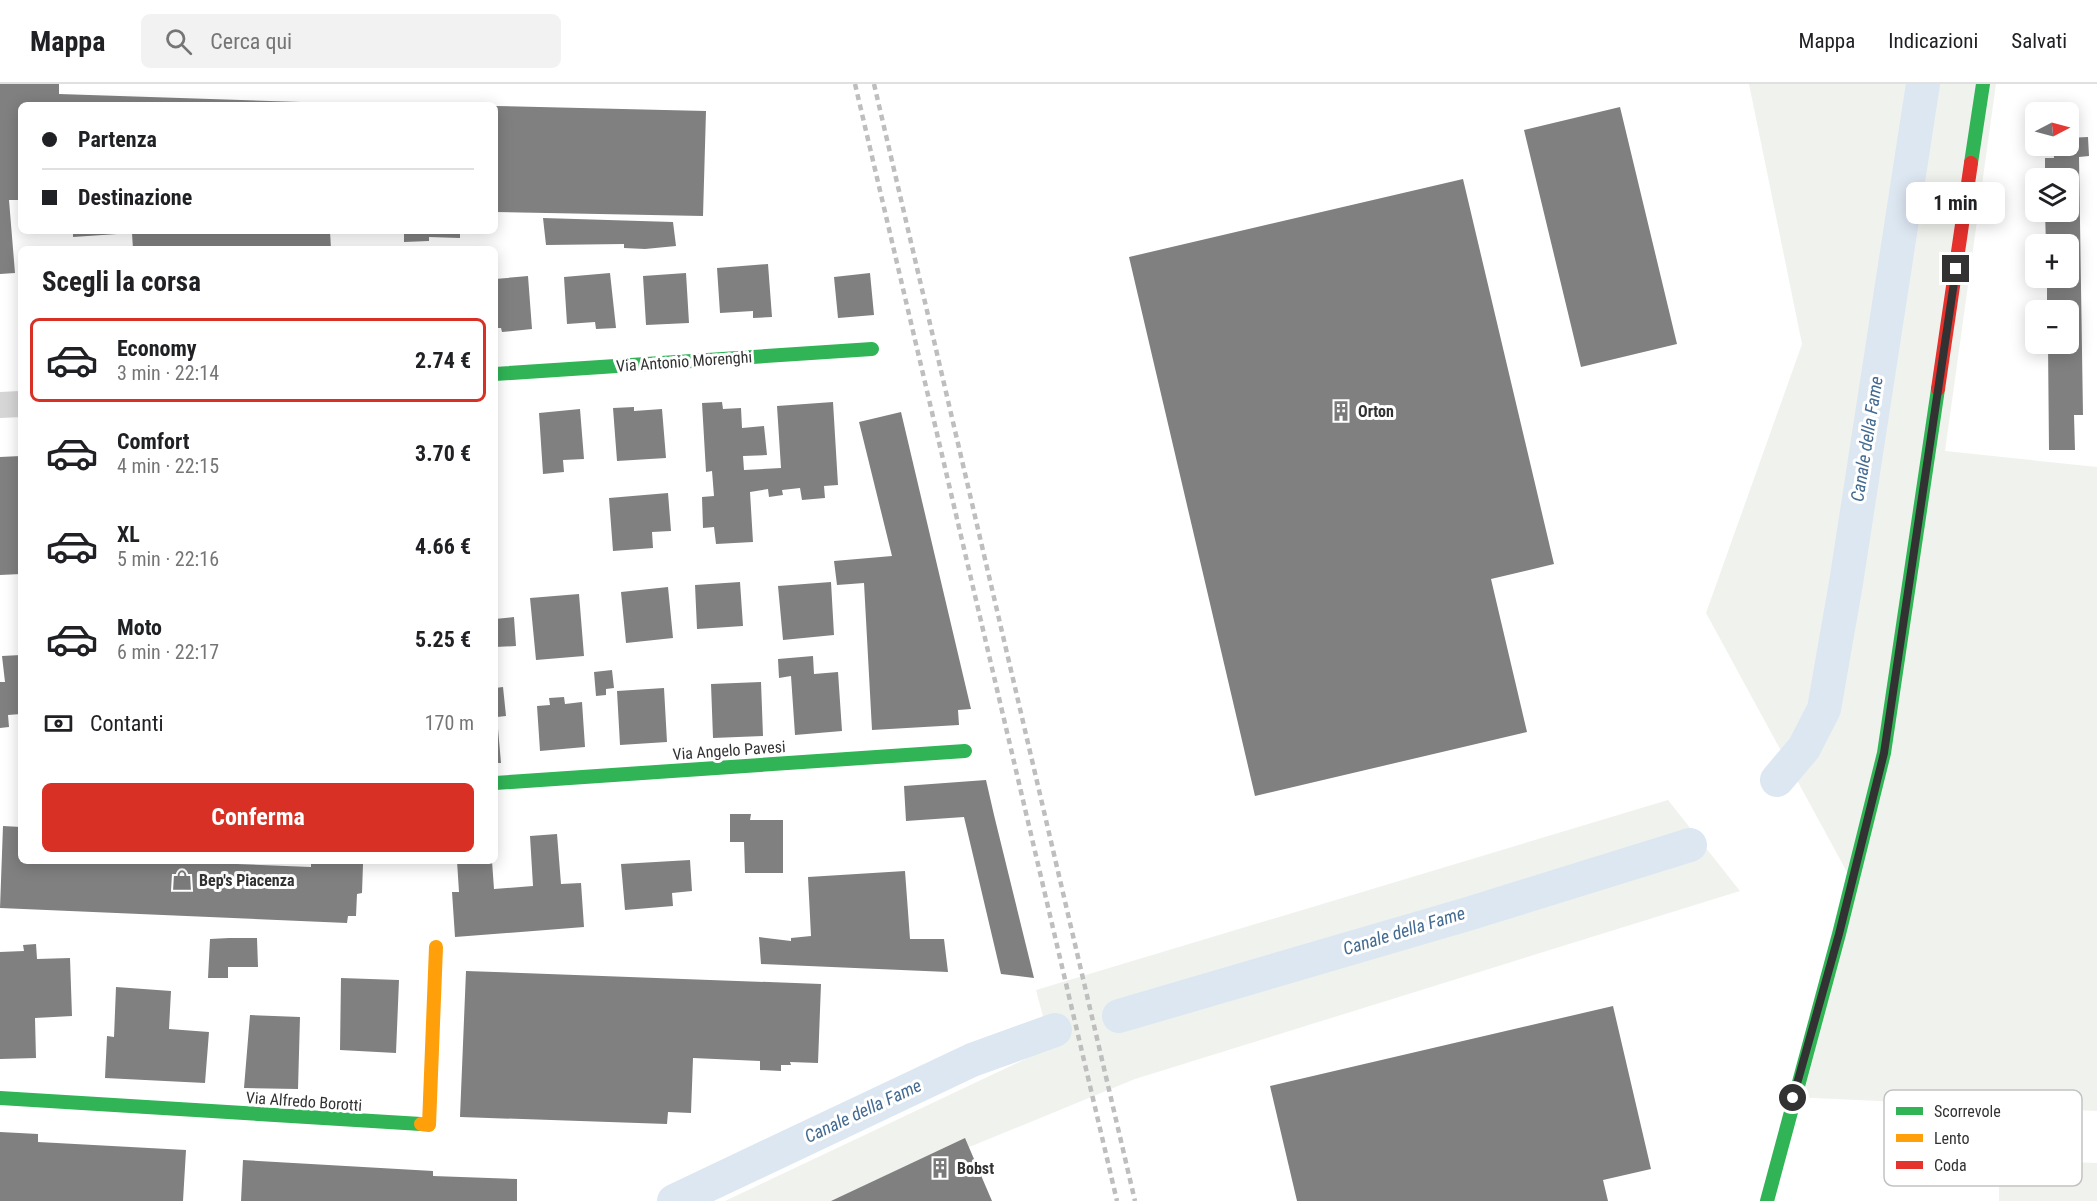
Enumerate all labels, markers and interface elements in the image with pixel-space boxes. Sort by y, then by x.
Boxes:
search box [141,14,561,68]
text: Mappa [30,25,105,58]
icon: search [162,25,195,58]
text: Cerca qui [210,29,292,54]
text: Mappa [1799,29,1855,53]
text: Indicazioni [1888,29,1978,53]
text: Salvati [2011,29,2067,53]
north arrow [2025,102,2079,156]
map controls [2025,102,2079,354]
text: Partenza [78,127,157,152]
button: layers [2025,168,2079,222]
callout: 1 min [1906,182,2006,224]
text: Destinazione [78,185,192,210]
text: 1 min [1933,191,1978,215]
button: + [2025,234,2079,288]
route end [1942,255,1969,282]
text: Scegli la corsa [42,266,201,298]
button: − [2025,300,2079,354]
icon: car [45,333,99,387]
text: Economy [117,336,197,361]
street label: Via Antonio Morenghi [615,347,753,376]
text: 2.74 € [415,348,471,373]
text: 3 min · 22:14 [117,361,219,385]
water label: Canale della Fame [1846,375,1887,503]
building icon: Orton [1329,399,1353,423]
place label: Orton [1358,402,1394,421]
icon: car [45,426,99,480]
text: Comfort [117,429,190,454]
text: 3.70 € [415,441,471,466]
text: 4 min · 22:15 [117,454,219,478]
icon: car [45,519,99,573]
text: XL [117,522,140,547]
text: 4.66 € [415,534,471,559]
text: 5 min · 22:16 [117,547,219,571]
icon: car [45,612,99,666]
text: Moto [117,615,162,640]
text: 5.25 € [415,627,471,652]
text: 6 min · 22:17 [117,640,219,664]
icon: cash [42,707,75,740]
text: Contanti [90,711,163,736]
text: 170 m [425,711,474,735]
street label: Via Angelo Pavesi [672,737,786,764]
button: Conferma [42,783,474,852]
shop icon: Bep's Piacenza [170,868,194,892]
place label: Bep's Piacenza [199,871,295,890]
water label: Canale della Fame [1340,902,1467,959]
water label: Canale della Fame [801,1074,925,1147]
route start [1779,1084,1806,1111]
street label: Via Alfredo Borotti [245,1088,363,1115]
legend [1884,1090,2082,1186]
text: Scorrevole [1934,1102,2001,1121]
text: Lento [1934,1129,1969,1148]
building icon: Bobst [928,1156,952,1180]
text: Coda [1934,1156,1967,1175]
place label: Bobst [957,1159,994,1178]

